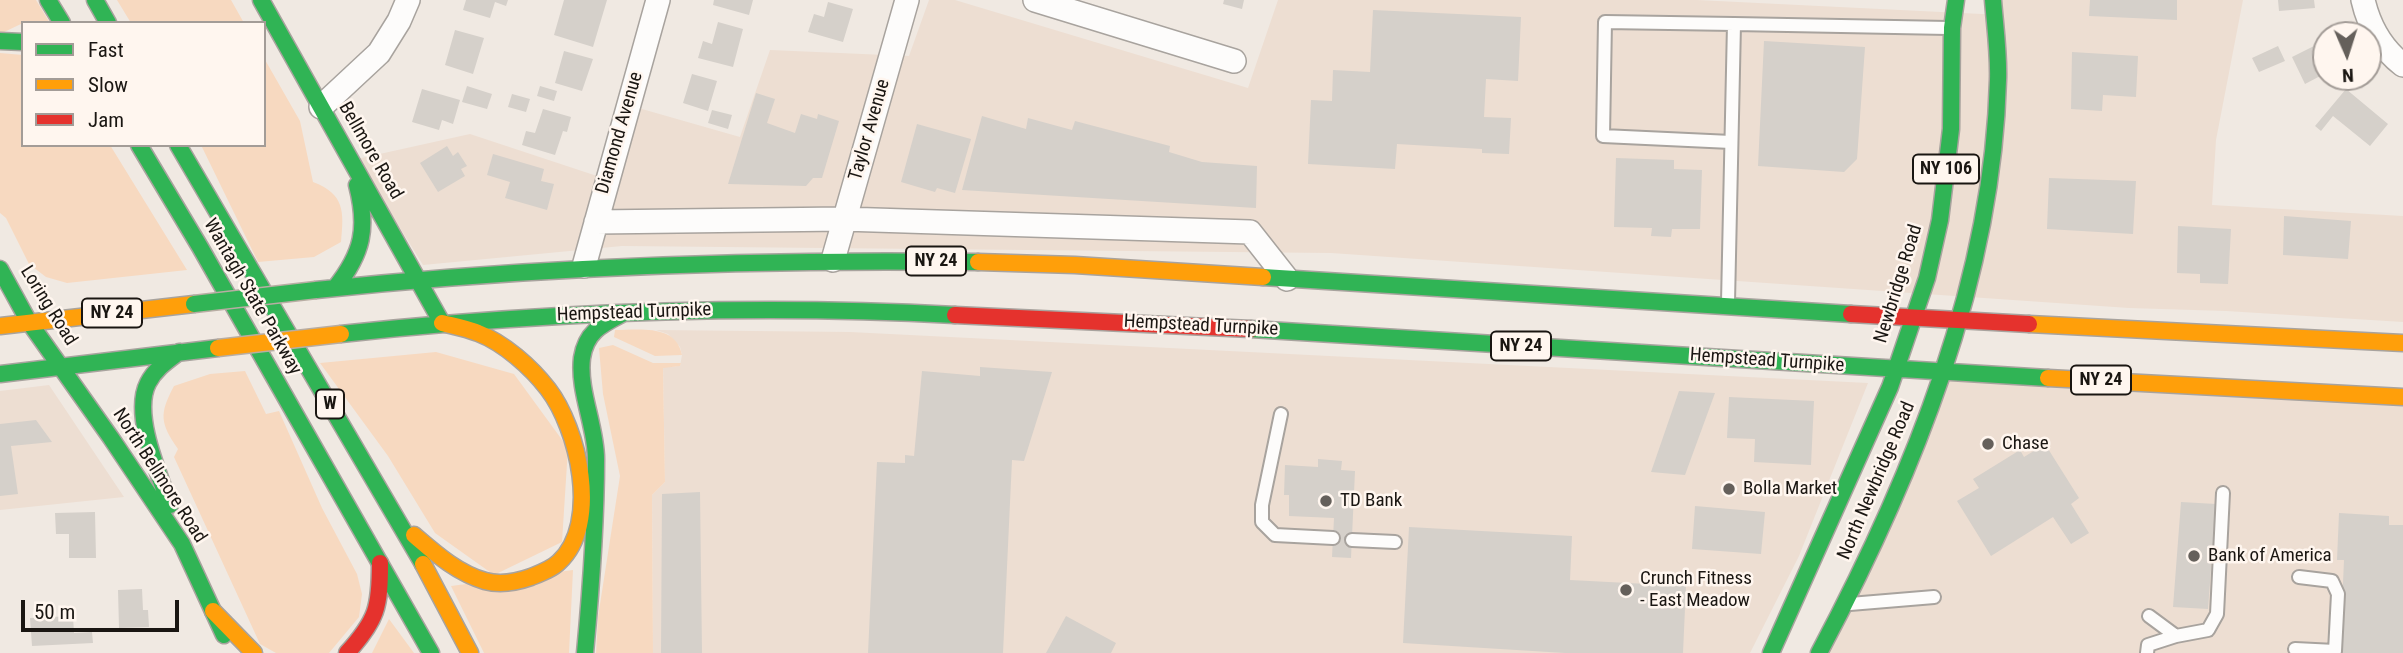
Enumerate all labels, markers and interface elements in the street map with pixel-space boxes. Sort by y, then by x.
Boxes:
legend [21,21,266,147]
north arrow [2312,21,2382,91]
text: Fast [88,38,124,62]
text: N [2342,64,2354,87]
street label: Diamond Avenue [592,69,648,197]
text: Slow [88,73,128,97]
street label: Taylor Avenue [845,77,895,183]
street label: Bellmore Road [333,98,407,204]
text: Jam [88,108,124,132]
road number: NY 106 [1913,154,1979,184]
street label: Wantagh State Parkway [198,215,306,379]
street label: Newbridge Road [1870,222,1928,346]
road number: NY 24 [906,246,966,276]
street label: Loring Road [15,262,81,350]
road number: NY 24 [82,298,142,328]
street label: Hempstead Turnpike [556,299,712,327]
street label: Hempstead Turnpike [1123,311,1279,341]
road number: NY 24 [1491,332,1551,360]
street label: Hempstead Turnpike [1689,344,1845,378]
road number: NY 24 [2071,366,2131,394]
road number: W [316,390,344,418]
street label: North Newbridge Road [1833,399,1921,563]
street label: North Bellmore Road [107,405,211,547]
place label: Chase [2002,433,2049,455]
marker: Chase [1980,436,1996,452]
place label: Bolla Market [1743,478,1837,500]
marker: Bolla Market [1721,481,1737,497]
place label: TD Bank [1340,490,1402,512]
marker: TD Bank [1318,493,1334,509]
place label: Bank of America [2208,545,2332,567]
marker: Bank of America [2186,548,2202,564]
place label: Crunch Fitness - East Meadow [1640,568,1752,612]
marker: Crunch Fitness - East Meadow [1618,582,1634,598]
scale bar [24,586,182,630]
text: 50 m [34,600,75,624]

